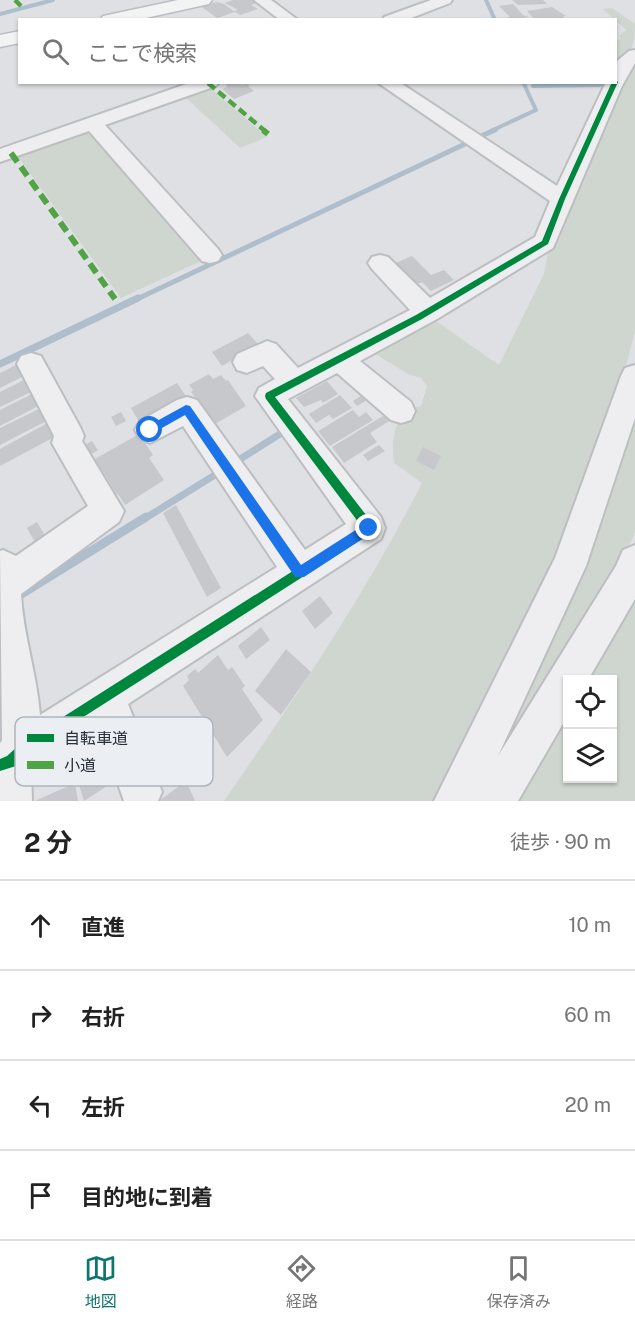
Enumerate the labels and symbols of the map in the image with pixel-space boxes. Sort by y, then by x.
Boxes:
route start [136,416,162,442]
route end [355,514,381,540]
legend [15,717,213,786]
text: 自転車道 [64,729,128,748]
text: 小道 [64,756,96,775]

